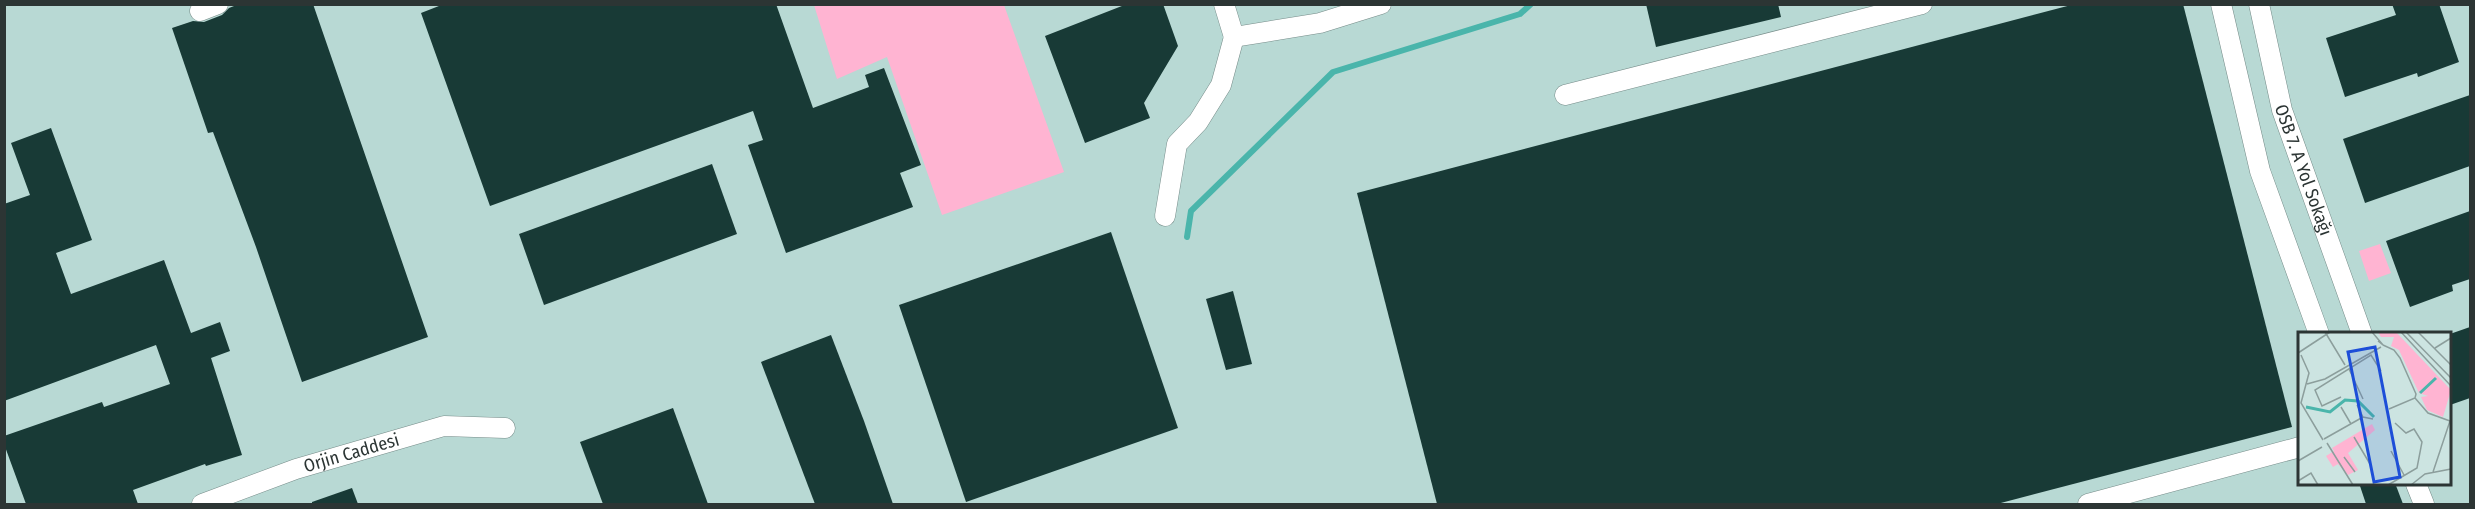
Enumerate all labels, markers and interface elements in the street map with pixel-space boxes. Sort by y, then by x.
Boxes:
street label: OSB 7. A Yol Sokağı [2270,101,2337,238]
inset map [2298,332,2451,485]
street label: Orjin Caddesi [301,429,402,477]

